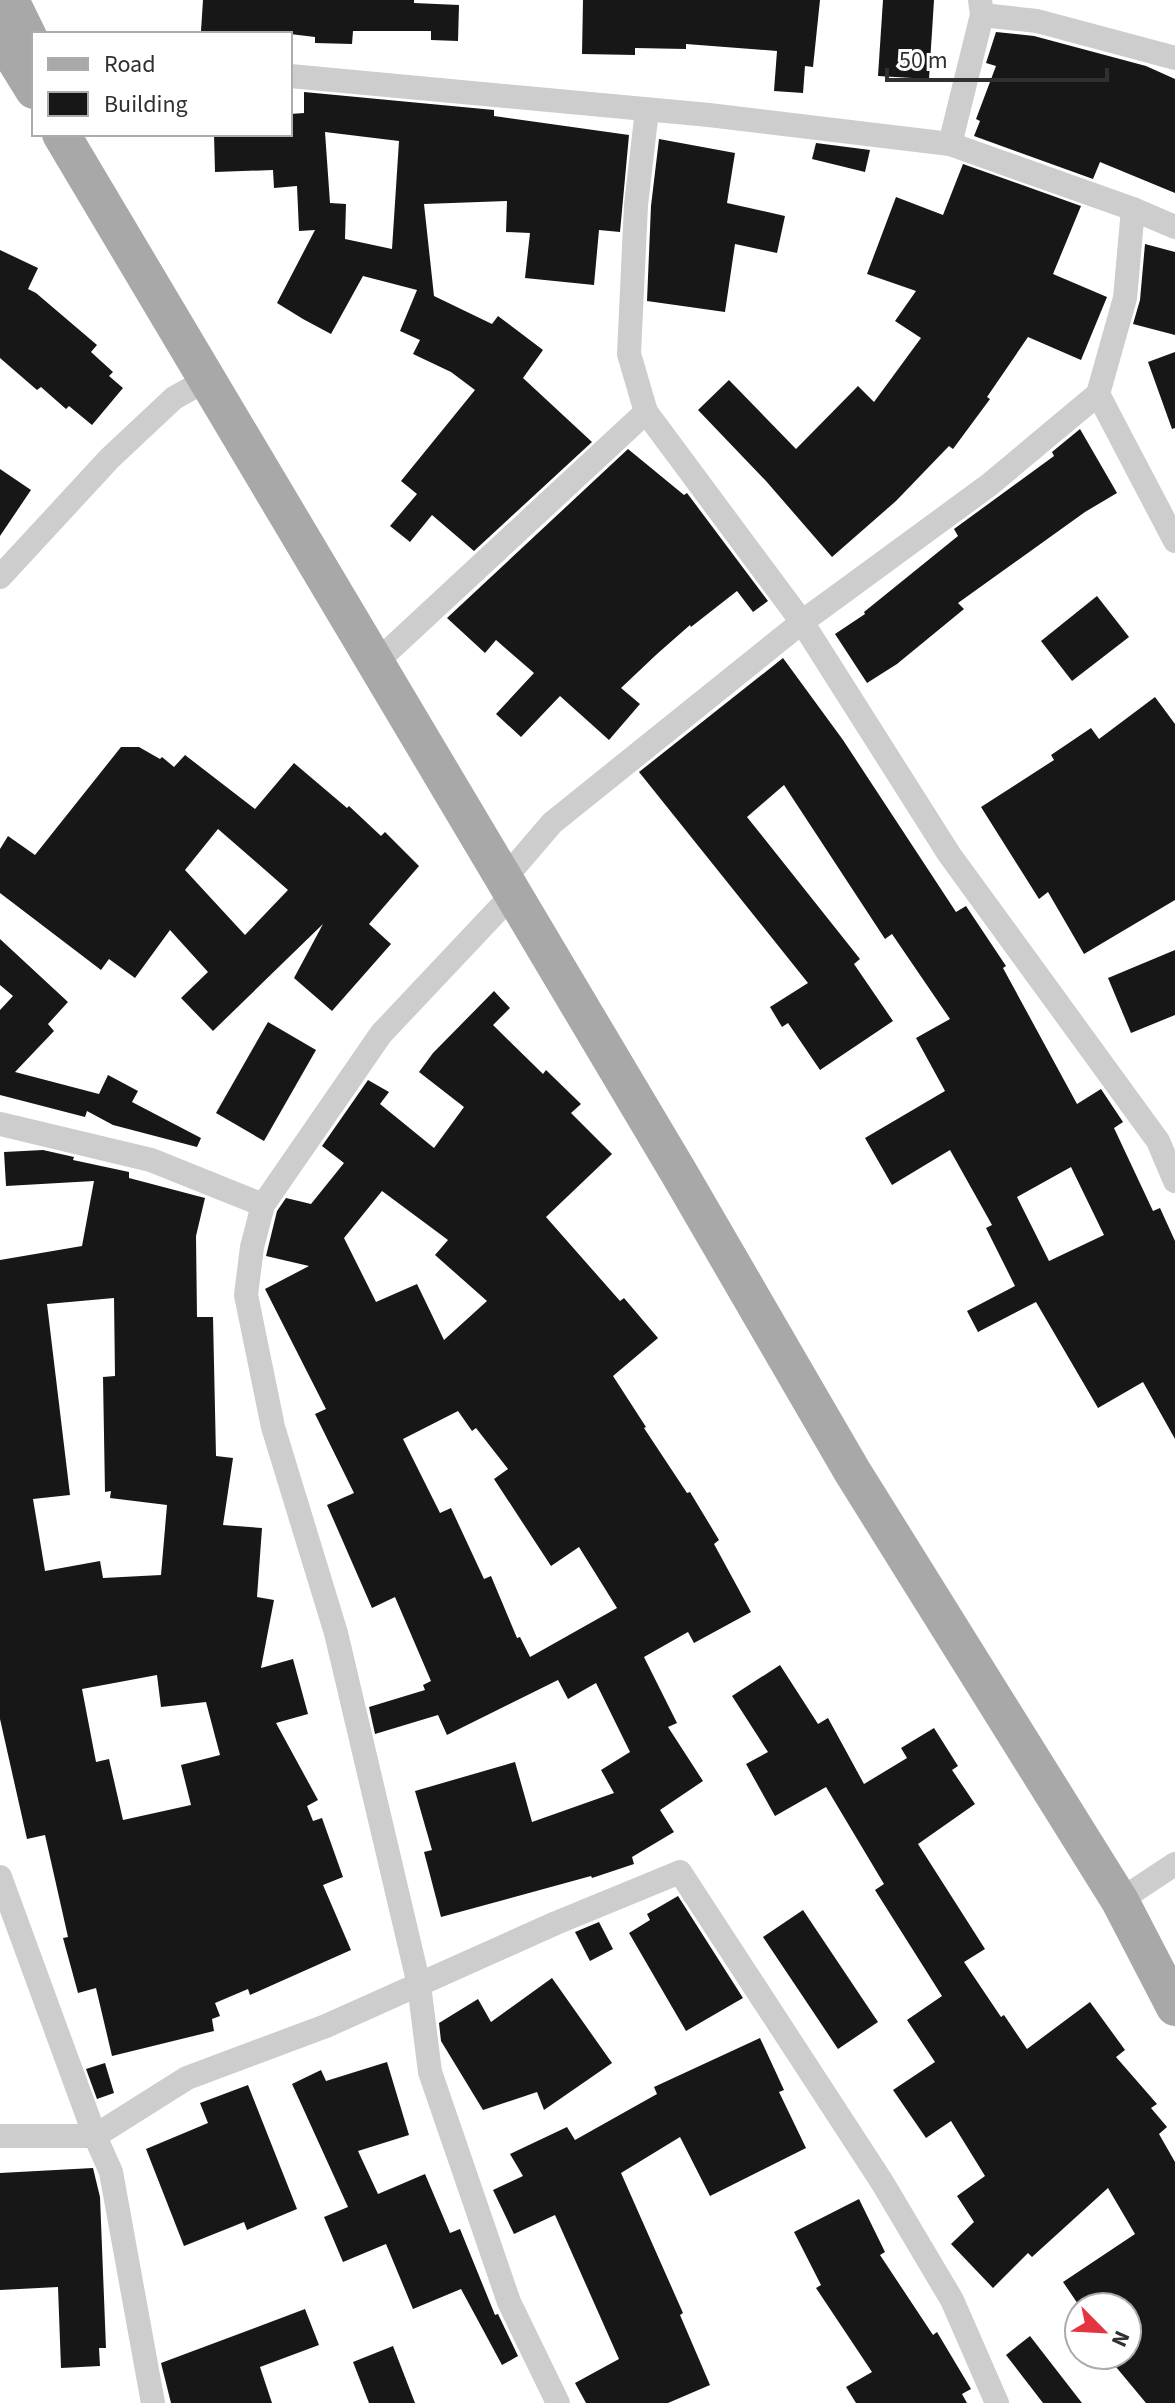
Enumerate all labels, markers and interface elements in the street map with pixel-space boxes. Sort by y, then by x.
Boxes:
legend [32,32,292,136]
scale bar [887,32,1107,82]
text: 50 m [899,43,948,78]
text: Road [104,47,156,82]
text: Building [104,87,188,122]
north arrow [1063,2291,1143,2371]
text: N [1103,2326,1138,2352]

